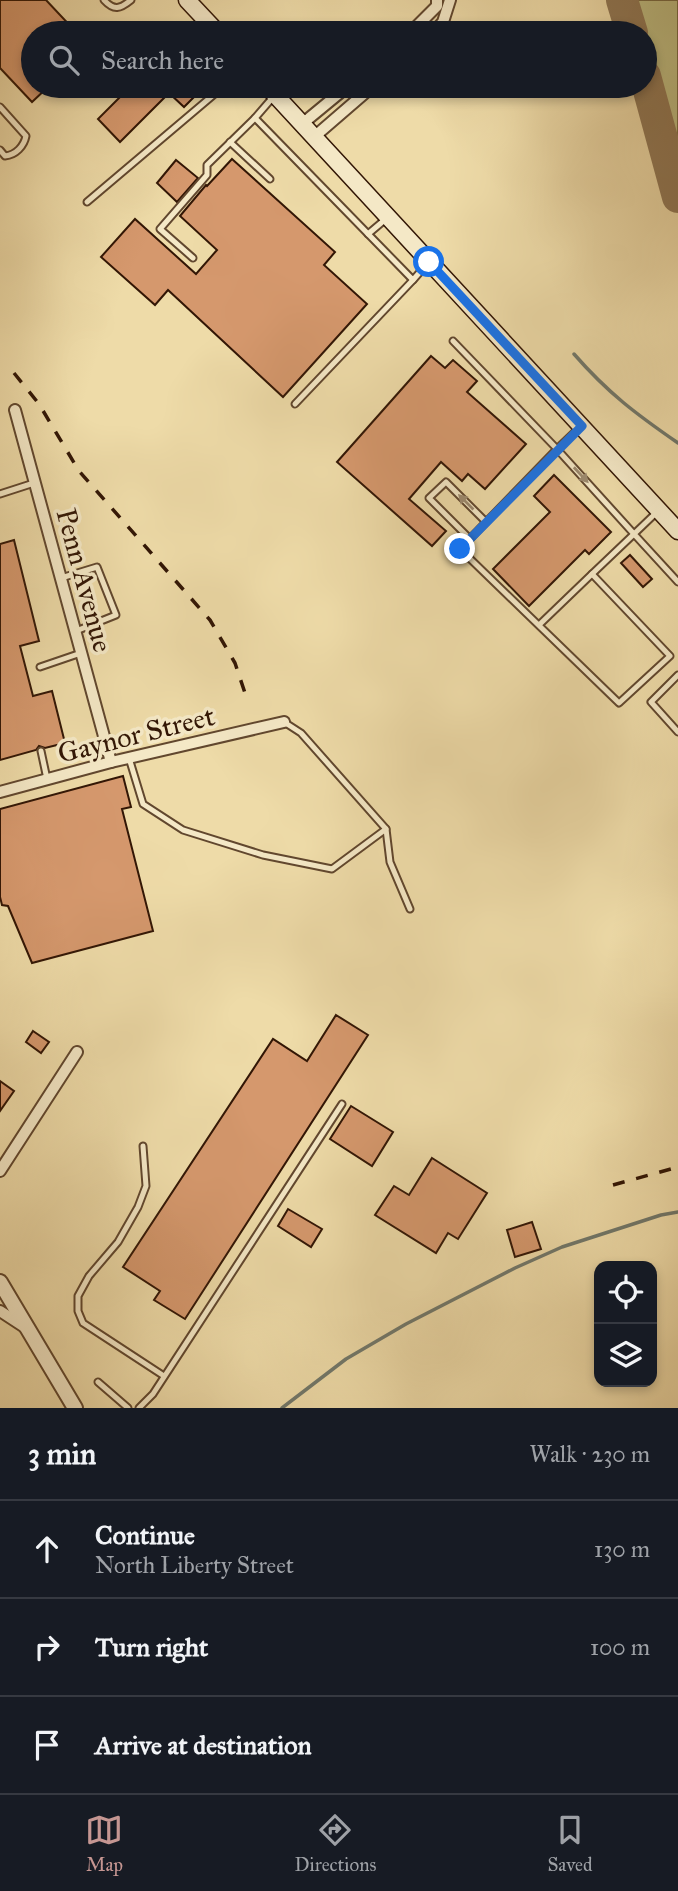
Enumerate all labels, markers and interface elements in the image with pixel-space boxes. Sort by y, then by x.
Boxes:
search box [21,21,657,98]
icon: search [45,41,83,79]
text: Search here [101,44,224,76]
route start [413,246,444,277]
one-way arrow [572,466,588,483]
one-way arrow [458,495,475,511]
street label: Penn Avenue [49,504,120,656]
route end [444,533,475,564]
street label: Gaynor Street [54,698,218,771]
map controls [594,1261,657,1387]
button: locate [594,1261,657,1324]
button: layers [594,1324,657,1387]
text: 3 min [28,1436,96,1472]
text: Walk · 230 m [530,1440,650,1468]
text: Continue [95,1519,195,1551]
icon: ahead [28,1530,66,1568]
text: 130 m [594,1535,650,1563]
text: North Liberty Street [95,1551,294,1579]
icon: right [28,1628,66,1666]
text: Turn right [95,1631,208,1663]
text: 100 m [590,1633,650,1661]
icon: arrive [28,1726,66,1764]
text: Arrive at destination [95,1729,312,1761]
tab: Map [85,1811,123,1876]
tab: Directions [294,1811,376,1876]
tab: Saved [547,1811,593,1876]

